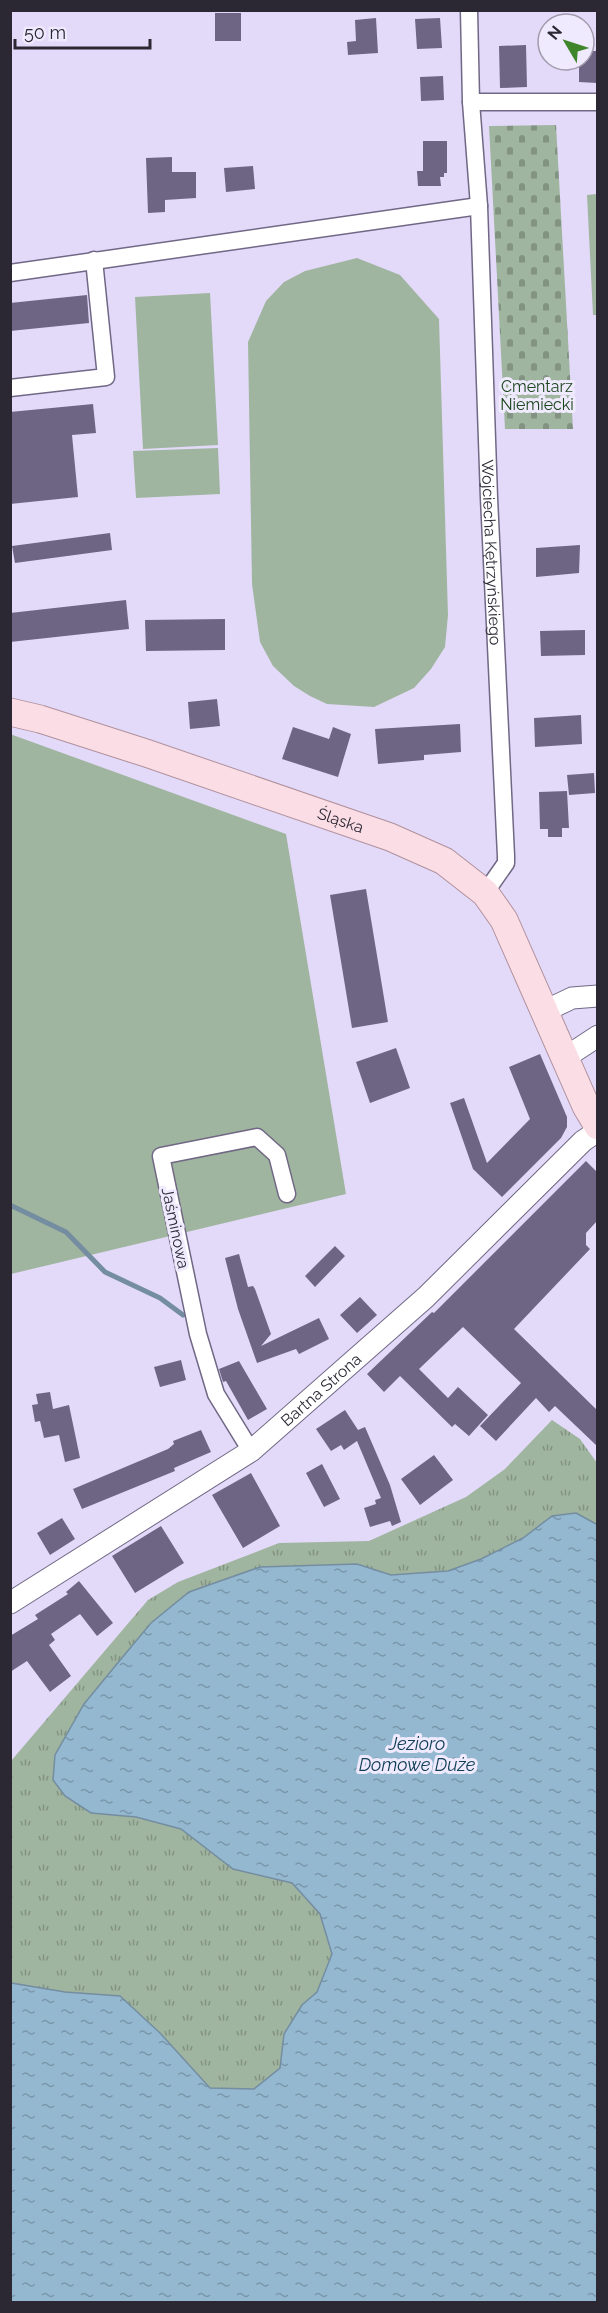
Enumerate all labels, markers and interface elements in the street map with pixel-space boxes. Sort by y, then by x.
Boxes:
scale bar [15,12,150,50]
north arrow [536,12,596,72]
text: 50 m [24,22,66,43]
text: N [544,22,566,44]
park label: Cmentarz Niemiecki [500,377,574,414]
street label: Wojciecha Kętrzyńskiego [478,459,505,646]
street label: Śląska [315,803,366,837]
street label: Jaśminowa [158,1186,193,1270]
street label: Bartna Strona [277,1350,365,1430]
water label: Jezioro Domowe Duże [359,1733,476,1775]

